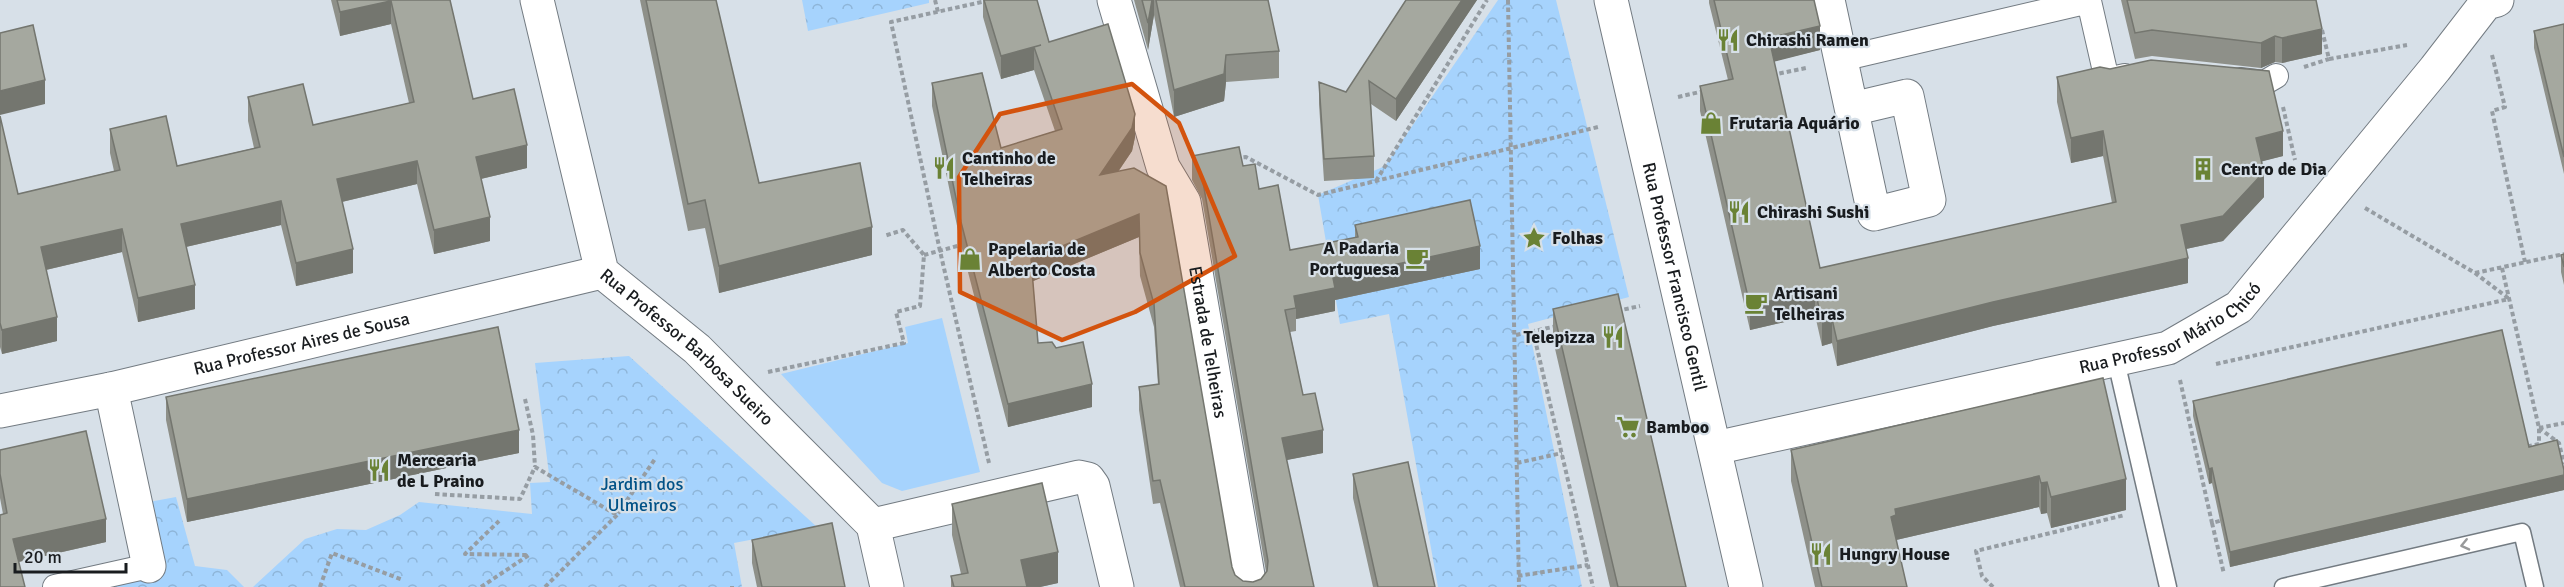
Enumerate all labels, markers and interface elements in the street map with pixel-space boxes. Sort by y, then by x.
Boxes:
restaurant icon: Chirashi Ramen [1715,27,1741,53]
place label: Chirashi Ramen [1746,29,1869,51]
shop icon: Frutaria Aquário [1698,110,1724,136]
place label: Frutaria Aquário [1729,112,1860,134]
place label: Cantinho de Telheiras [962,147,1056,190]
restaurant icon: Cantinho de Telheiras [931,155,957,181]
building icon: Centro de Dia [2190,156,2216,182]
place label: Centro de Dia [2221,158,2327,180]
street label: Rua Professor Francisco Gentil [1638,160,1712,393]
restaurant icon: Chirashi Sushi [1726,199,1752,225]
place label: Chirashi Sushi [1757,201,1869,223]
place icon: Folhas [1521,225,1547,251]
place label: Folhas [1552,227,1603,249]
place label: A Padaria Portuguesa [1309,237,1399,280]
place label: Papelaria de Alberto Costa [988,238,1096,281]
cafe icon: A Padaria Portuguesa [1404,245,1430,271]
shop icon: Papelaria de Alberto Costa [957,246,983,272]
street label: Rua Professor Barbosa Sueiro [596,264,778,430]
street label: Estrada de Telheiras [1184,264,1232,420]
street label: Rua Professor Mário Chicó [2077,278,2266,378]
place label: Artisani Telheiras [1774,282,1844,325]
cafe icon: Artisani Telheiras [1743,290,1769,316]
street label: Rua Professor Aires de Sousa [191,307,412,380]
restaurant icon: Telepizza [1600,324,1626,350]
place label: Telepizza [1524,326,1595,348]
supermarket icon: Bamboo [1615,414,1641,440]
place label: Bamboo [1646,416,1709,438]
place label: Mercearia de L Praino [397,449,484,492]
restaurant icon: Mercearia de L Praino [366,457,392,483]
park label: Jardim dos Ulmeiros [601,473,683,516]
scale bar [15,536,126,574]
one-way arrow [2461,538,2471,551]
restaurant icon: Hungry House [1808,541,1834,567]
place label: Hungry House [1839,543,1950,565]
text: 20 m [24,546,62,568]

